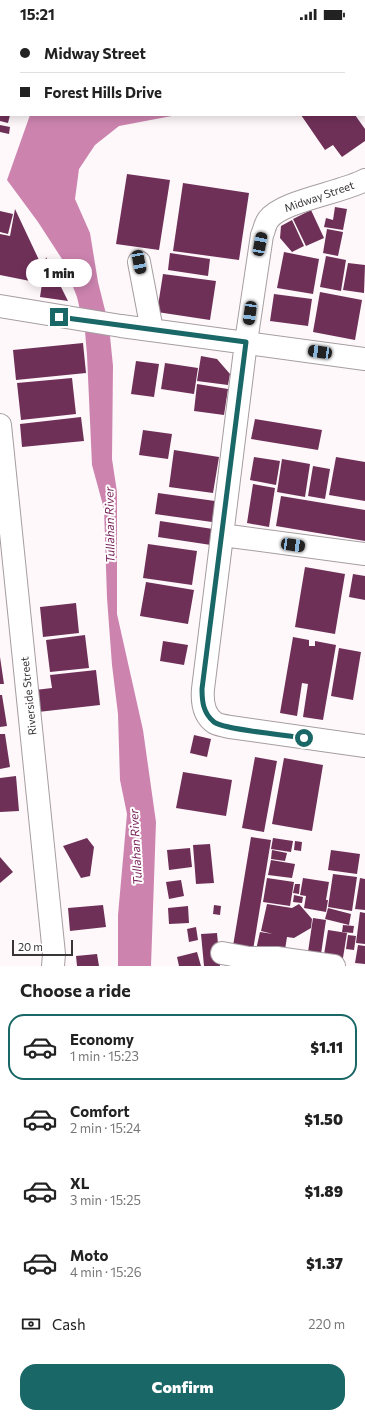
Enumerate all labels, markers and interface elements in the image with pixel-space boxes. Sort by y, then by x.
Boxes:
text: 15:21 [20,5,55,23]
text: Midway Street [44,44,146,62]
text: Forest Hills Drive [44,83,162,101]
street label: Midway Street [282,178,356,214]
car [252,231,268,257]
car [131,249,147,275]
callout: 1 min [26,259,92,287]
text: 1 min [43,265,75,281]
car [242,300,258,326]
route end [50,308,68,326]
car [307,344,333,360]
water label: Tullahan River [101,485,117,563]
car [280,537,306,553]
street label: Riverside Street [17,656,39,736]
route start [295,729,313,747]
water label: Tullahan River [126,807,144,886]
scale bar [12,938,73,957]
text: 20 m [18,940,43,953]
text: Choose a ride [20,979,131,1001]
icon: car [22,1029,58,1065]
text: Economy [70,1030,134,1048]
text: $1.11 [310,1038,343,1056]
text: 1 min · 15:23 [70,1048,139,1064]
icon: car [22,1101,58,1137]
text: Comfort [70,1102,130,1120]
text: $1.50 [304,1110,343,1128]
text: 2 min · 15:24 [70,1120,141,1136]
icon: car [22,1173,58,1209]
text: XL [70,1174,89,1192]
text: $1.89 [305,1182,343,1200]
text: 3 min · 15:25 [70,1192,141,1208]
icon: car [22,1245,58,1281]
text: Moto [70,1246,109,1264]
text: $1.37 [306,1254,343,1272]
text: 4 min · 15:26 [70,1264,142,1280]
icon: cash [20,1313,42,1335]
text: Cash [52,1315,86,1333]
text: 220 m [308,1316,345,1332]
button: Confirm [20,1364,345,1410]

